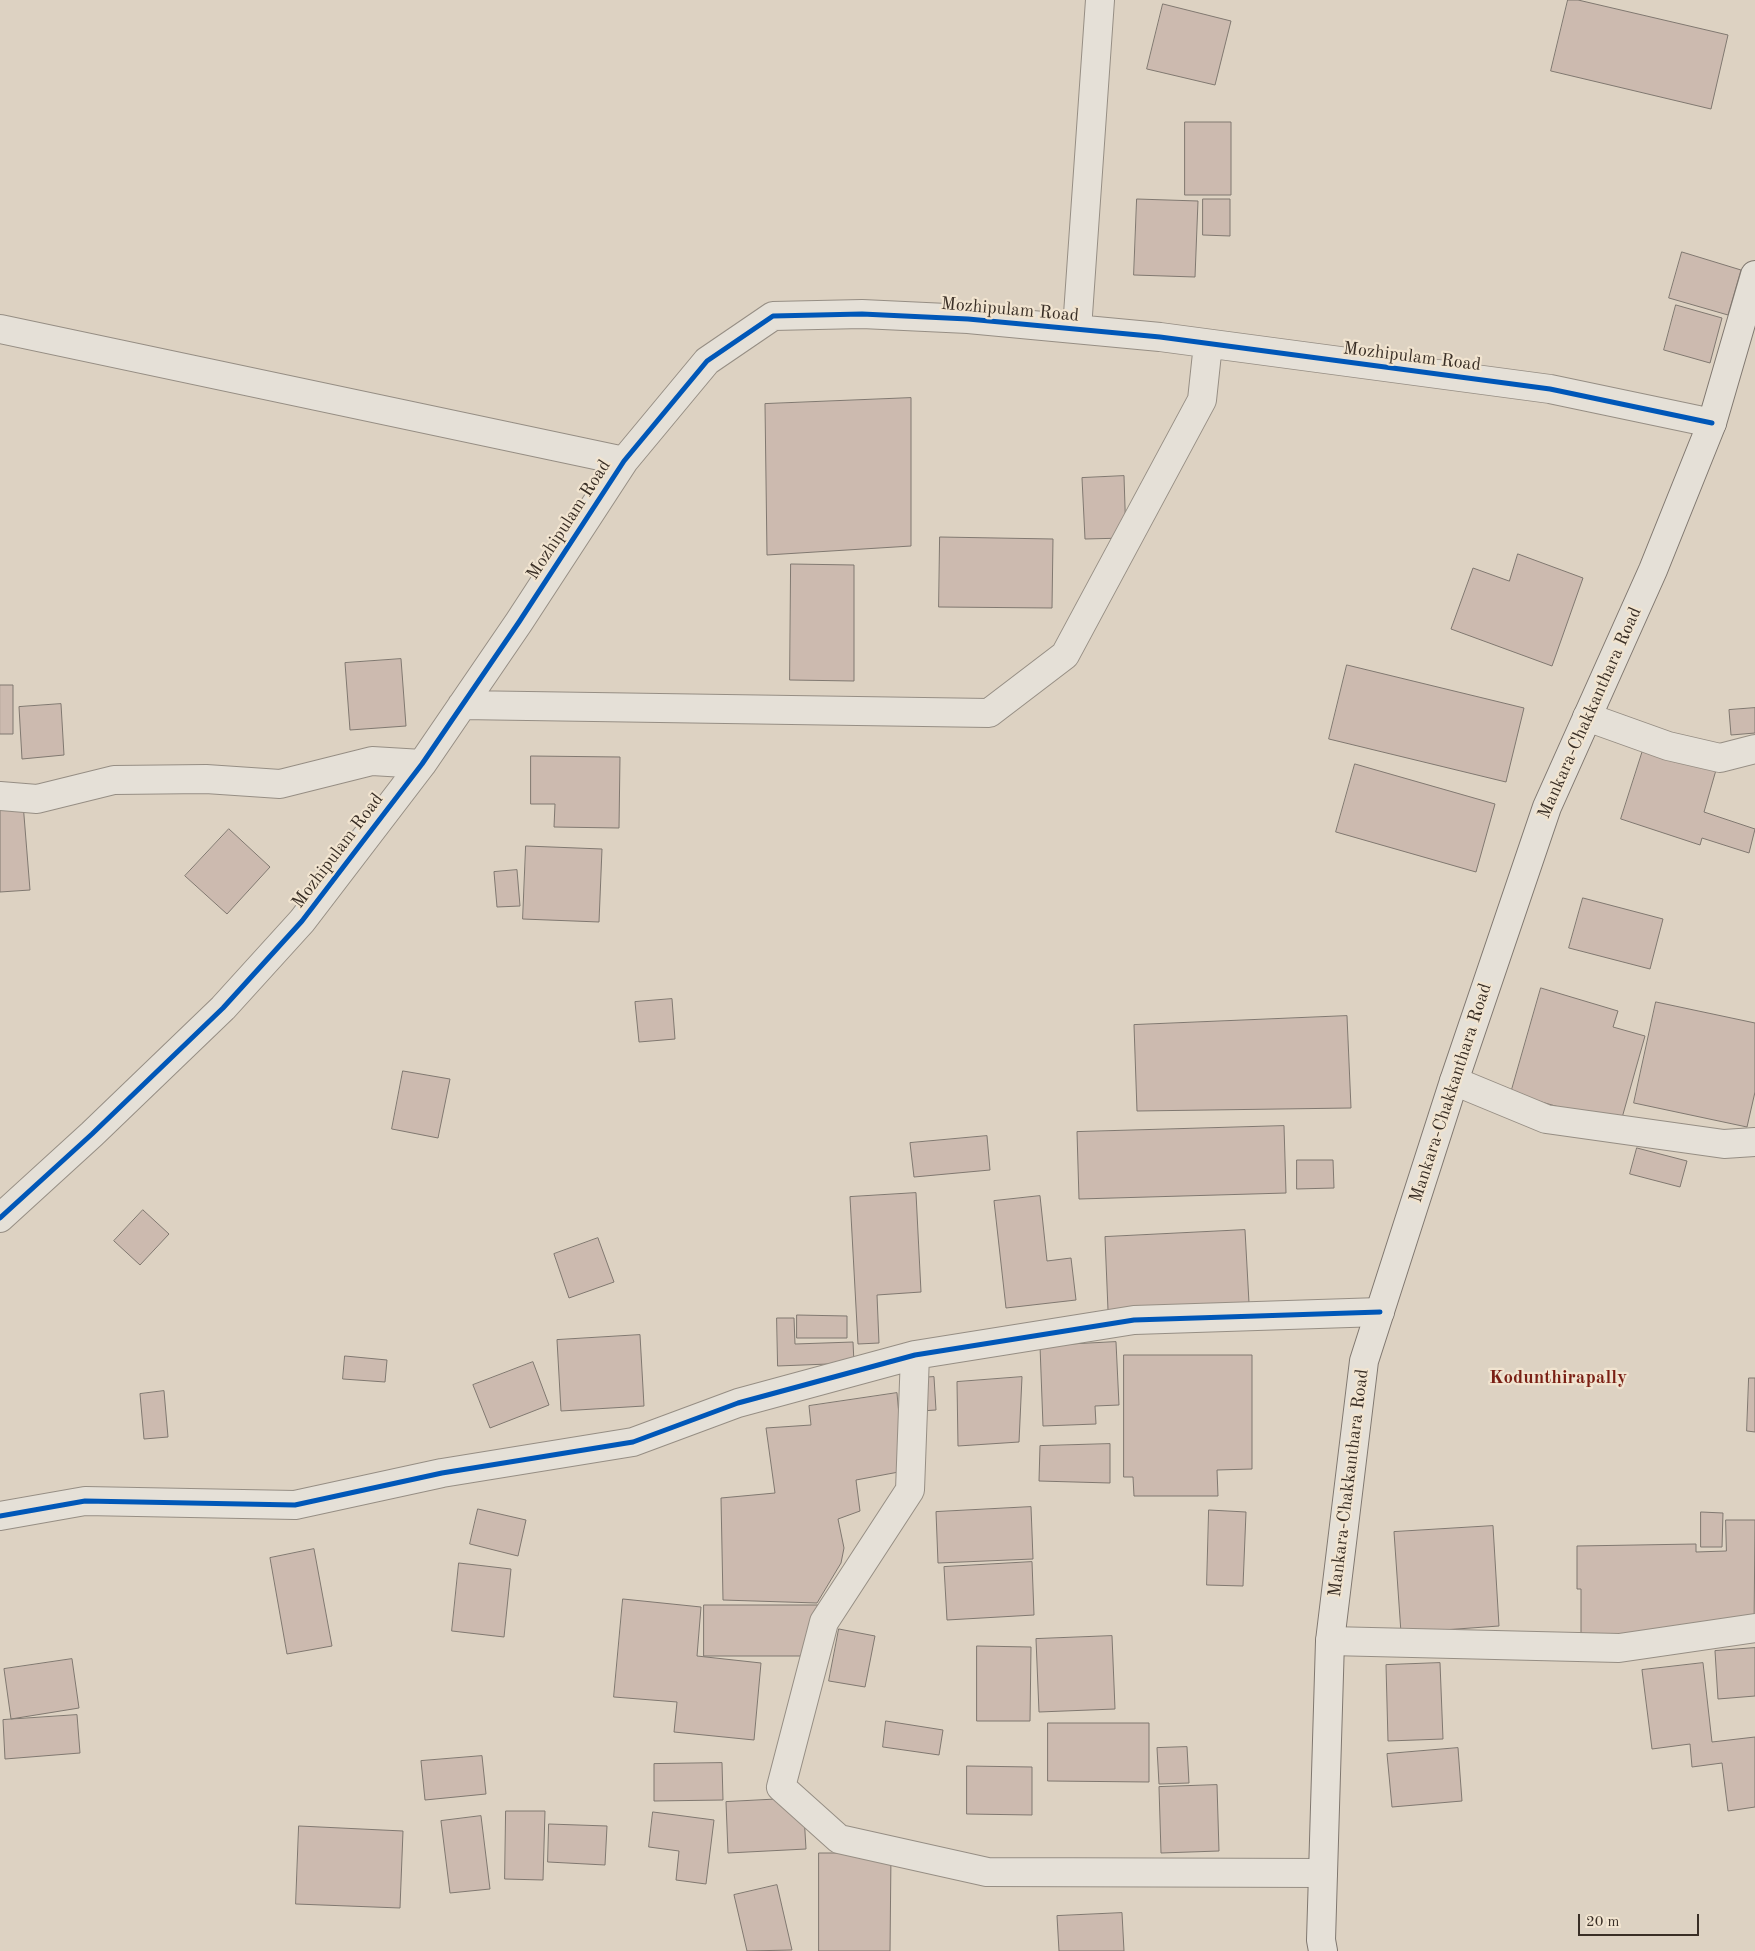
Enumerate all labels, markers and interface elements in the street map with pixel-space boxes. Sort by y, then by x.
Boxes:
street label: Mozhipulam Road [940,293,1080,327]
street label: Mozhipulam Road [1342,338,1482,376]
street label: Mozhipulam Road [522,456,616,584]
street label: Mankara-Chakkanthara Road [1533,604,1647,822]
street label: Mozhipulam Road [288,789,388,913]
street label: Mankara-Chakkanthara Road [1405,981,1497,1205]
district label: Kodunthirapally [1489,1367,1627,1389]
street label: Mankara-Chakkanthara Road [1324,1368,1374,1598]
scale bar [1580,1904,1701,1936]
text: 20 m [1586,1915,1620,1930]

